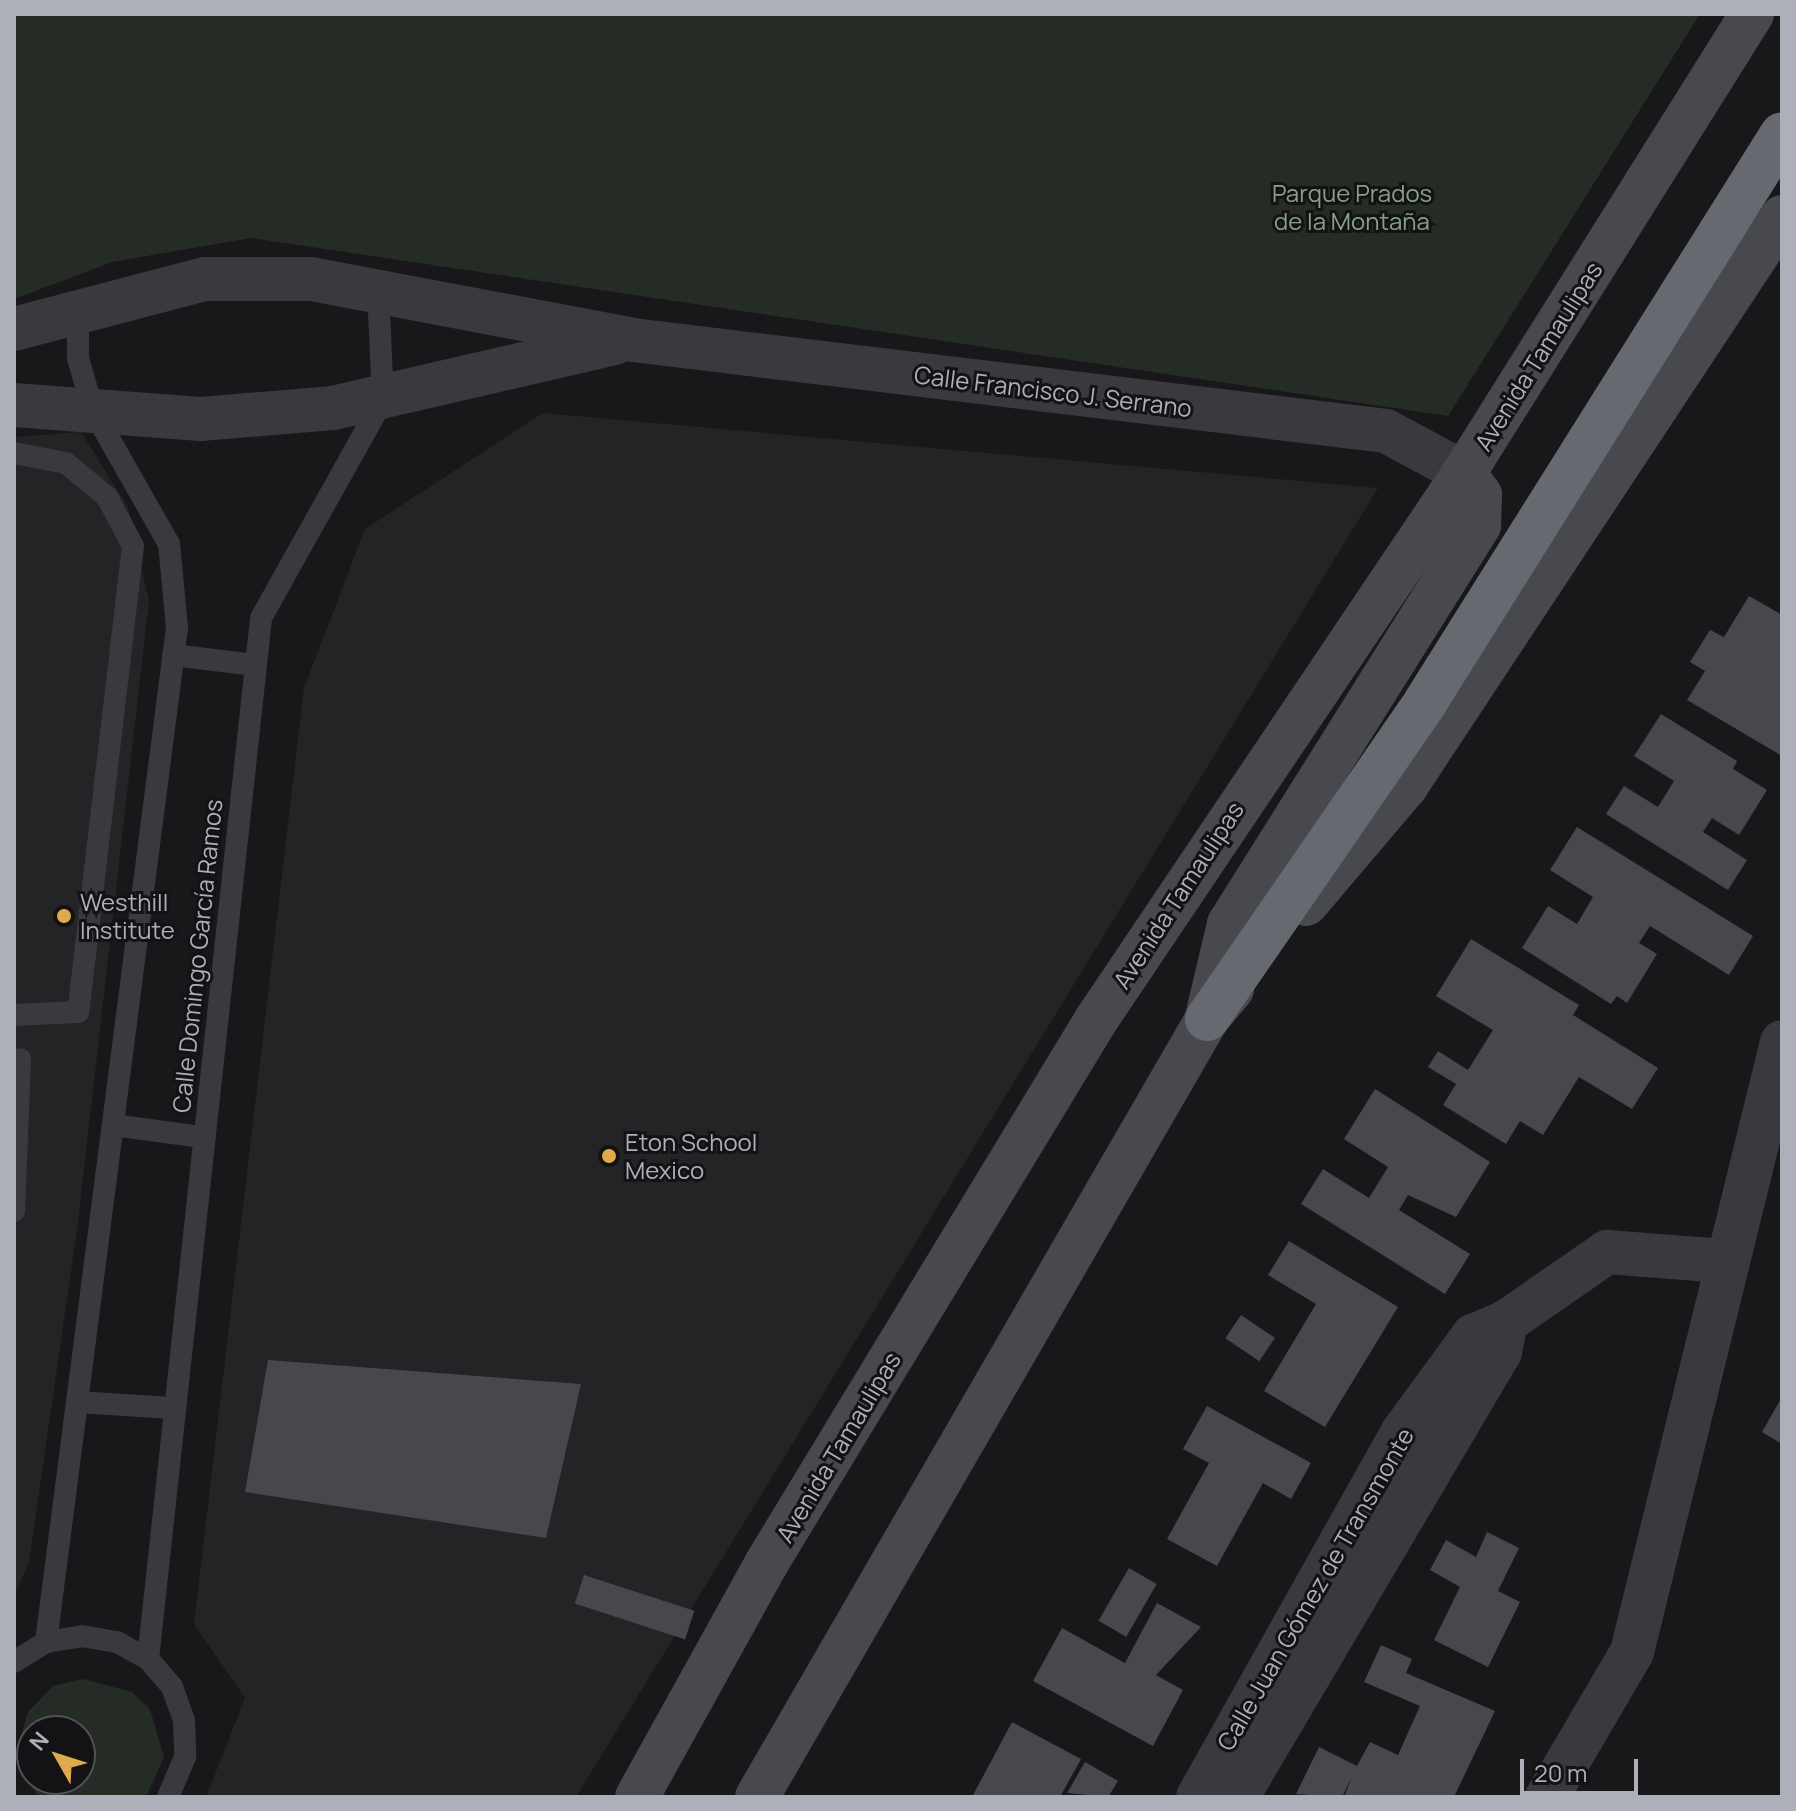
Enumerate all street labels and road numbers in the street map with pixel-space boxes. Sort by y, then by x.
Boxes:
street label: Avenida Tamaulipas [1468,256,1608,456]
street label: Calle Francisco J. Serrano [913,360,1193,422]
street label: Avenida Tamaulipas [1107,796,1249,994]
street label: Calle Domingo García Ramos [166,798,228,1114]
street label: Avenida Tamaulipas [770,1347,906,1547]
street label: Calle Juan Gómez de Transmonte [1211,1423,1419,1755]

